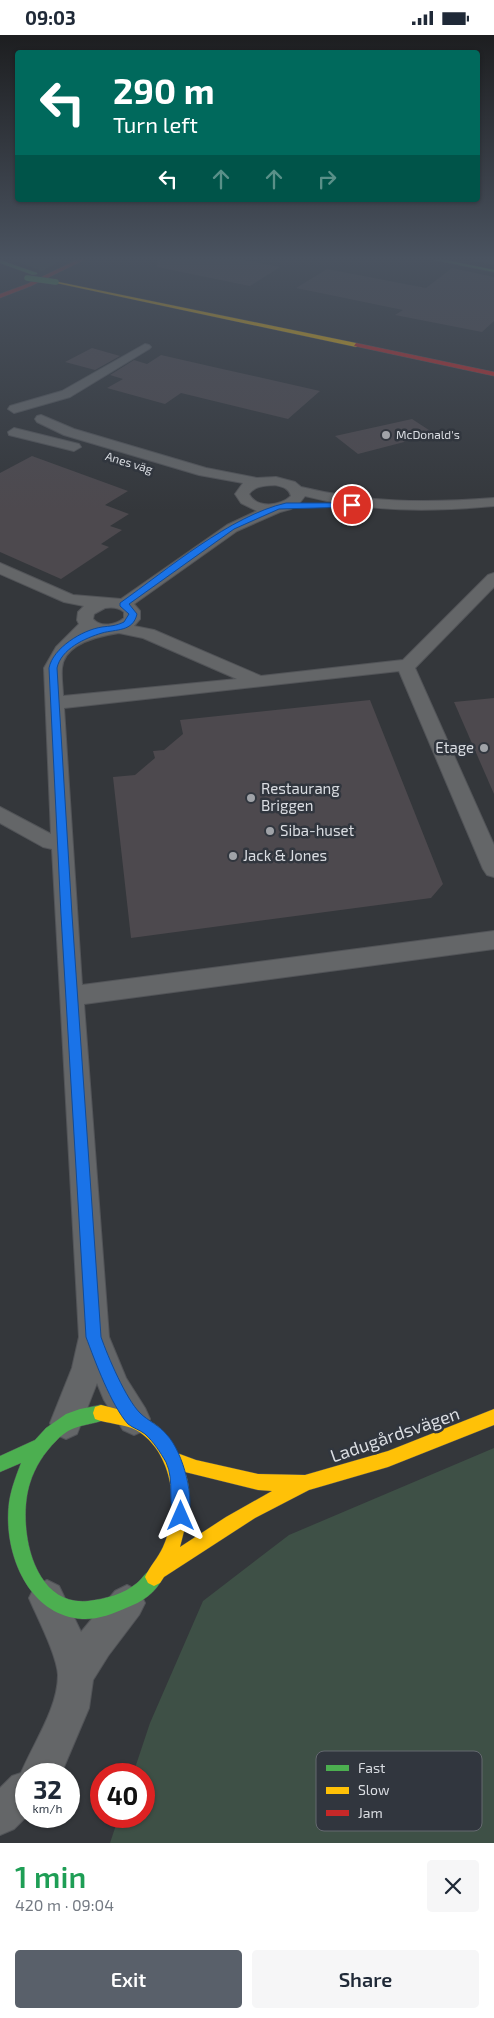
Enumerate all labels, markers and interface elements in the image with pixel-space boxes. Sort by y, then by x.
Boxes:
text: 09:03 [25,6,76,29]
text: 290 m [113,69,214,111]
icon: left [30,70,95,135]
text: Turn left [113,111,198,137]
icon: left [154,165,182,193]
icon: ahead [207,165,235,193]
icon: ahead [260,165,288,193]
icon: right [313,165,341,193]
place label: McDonald's [396,427,460,441]
marker: McDonald's [380,429,392,441]
street label: Anes väg [104,448,155,476]
pin [331,484,373,526]
icon: arrive [338,491,366,519]
place label: Etage [435,738,474,756]
marker: Etage [478,742,490,754]
place label: Restaurang Briggen [261,779,340,814]
marker: Restaurang Briggen [245,792,257,804]
place label: Siba-huset [280,821,355,839]
marker: Siba-huset [264,825,276,837]
place label: Jack & Jones [243,846,327,864]
marker: Jack & Jones [227,850,239,862]
street label: Ladugårdsvägen [327,1402,462,1466]
position arrow [154,1489,206,1541]
legend [316,1751,482,1831]
text: Fast [358,1759,385,1776]
speed limit sign: 40 [90,1763,155,1828]
text: 32 [33,1774,62,1804]
text: Slow [358,1781,390,1798]
text: km/h [33,1801,62,1815]
text: Jam [358,1804,383,1821]
text: 1 min [15,1858,86,1894]
button: close [427,1860,479,1912]
text: 420 m · 09:04 [15,1895,114,1914]
button: Exit [15,1950,242,2008]
button: Share [252,1950,479,2008]

